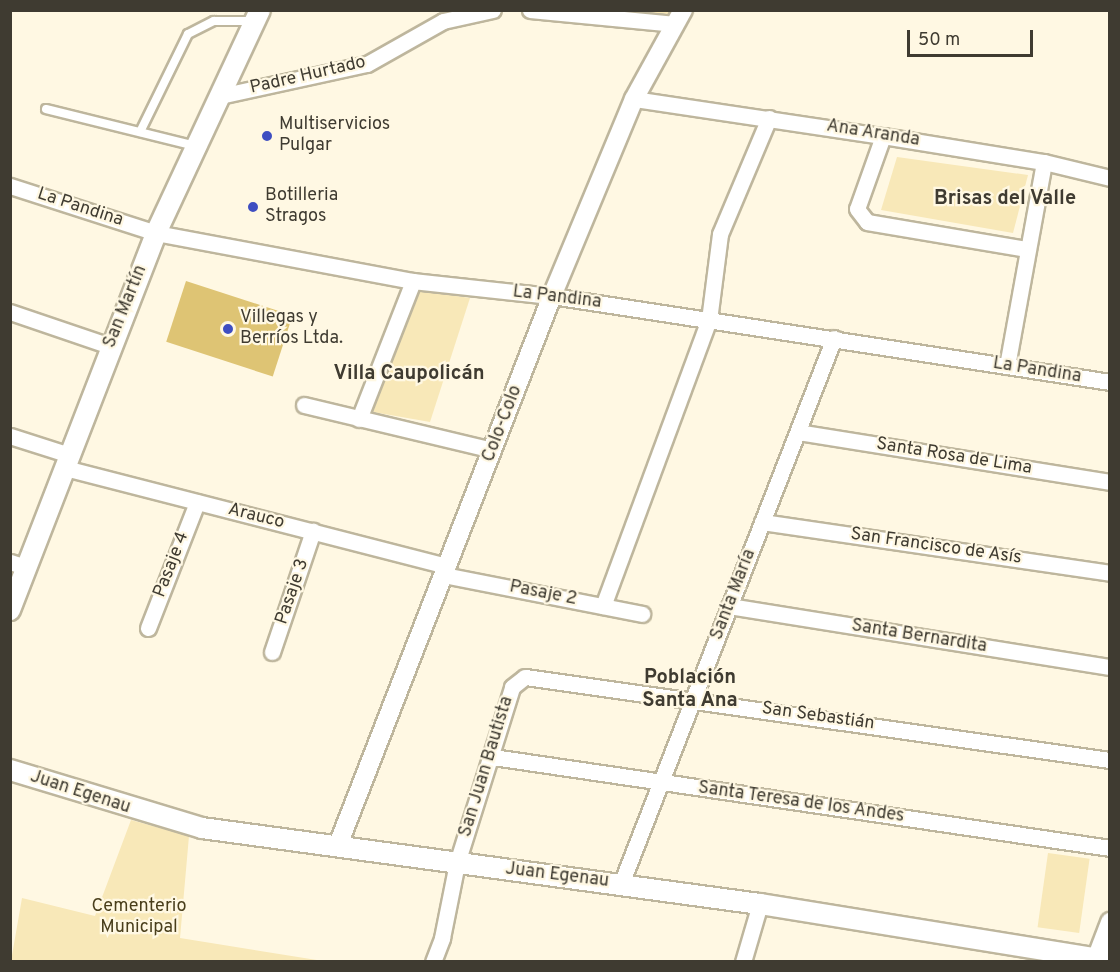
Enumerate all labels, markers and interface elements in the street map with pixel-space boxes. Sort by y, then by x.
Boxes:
scale bar [910,18,1036,56]
text: 50 m [918,29,960,52]
street label: Padre Hurtado [248,52,368,100]
place label: Multiservicios Pulgar [279,115,390,158]
street label: Ana Aranda [825,116,921,152]
marker: Multiservicios Pulgar [260,129,274,143]
street label: La Pandina [34,184,126,232]
place label: Botilleria Stragos [265,186,338,228]
district label: Brisas del Valle [934,187,1076,211]
marker: Botilleria Stragos [246,200,260,214]
street label: San Martín [100,262,152,352]
street label: La Pandina [511,282,603,314]
place label: Villegas y Berríos Ltda. [240,308,343,350]
marker: Villegas y Berríos Ltda. [221,322,235,336]
street label: La Pandina [991,353,1083,389]
district label: Villa Caupolicán [333,362,485,386]
street label: Colo-Colo [479,383,527,465]
street label: Santa Rosa de Lima [875,434,1033,480]
street label: Arauco [225,500,287,534]
street label: San Francisco de Asís [849,524,1023,570]
street label: Pasaje 4 [150,529,194,601]
street label: Santa María [707,547,761,643]
street label: Pasaje 3 [272,556,314,628]
street label: Pasaje 2 [507,577,579,611]
street label: Santa Bernardita [850,616,988,658]
district label: Población Santa Ana [642,667,738,714]
street label: San Juan Bautista [455,694,519,840]
street label: San Sebastián [760,698,876,736]
street label: Juan Egenau [27,767,133,819]
street label: Santa Teresa de los Andes [696,778,906,828]
street label: Juan Egenau [504,859,610,893]
park label: Cementerio Municipal [92,897,186,940]

